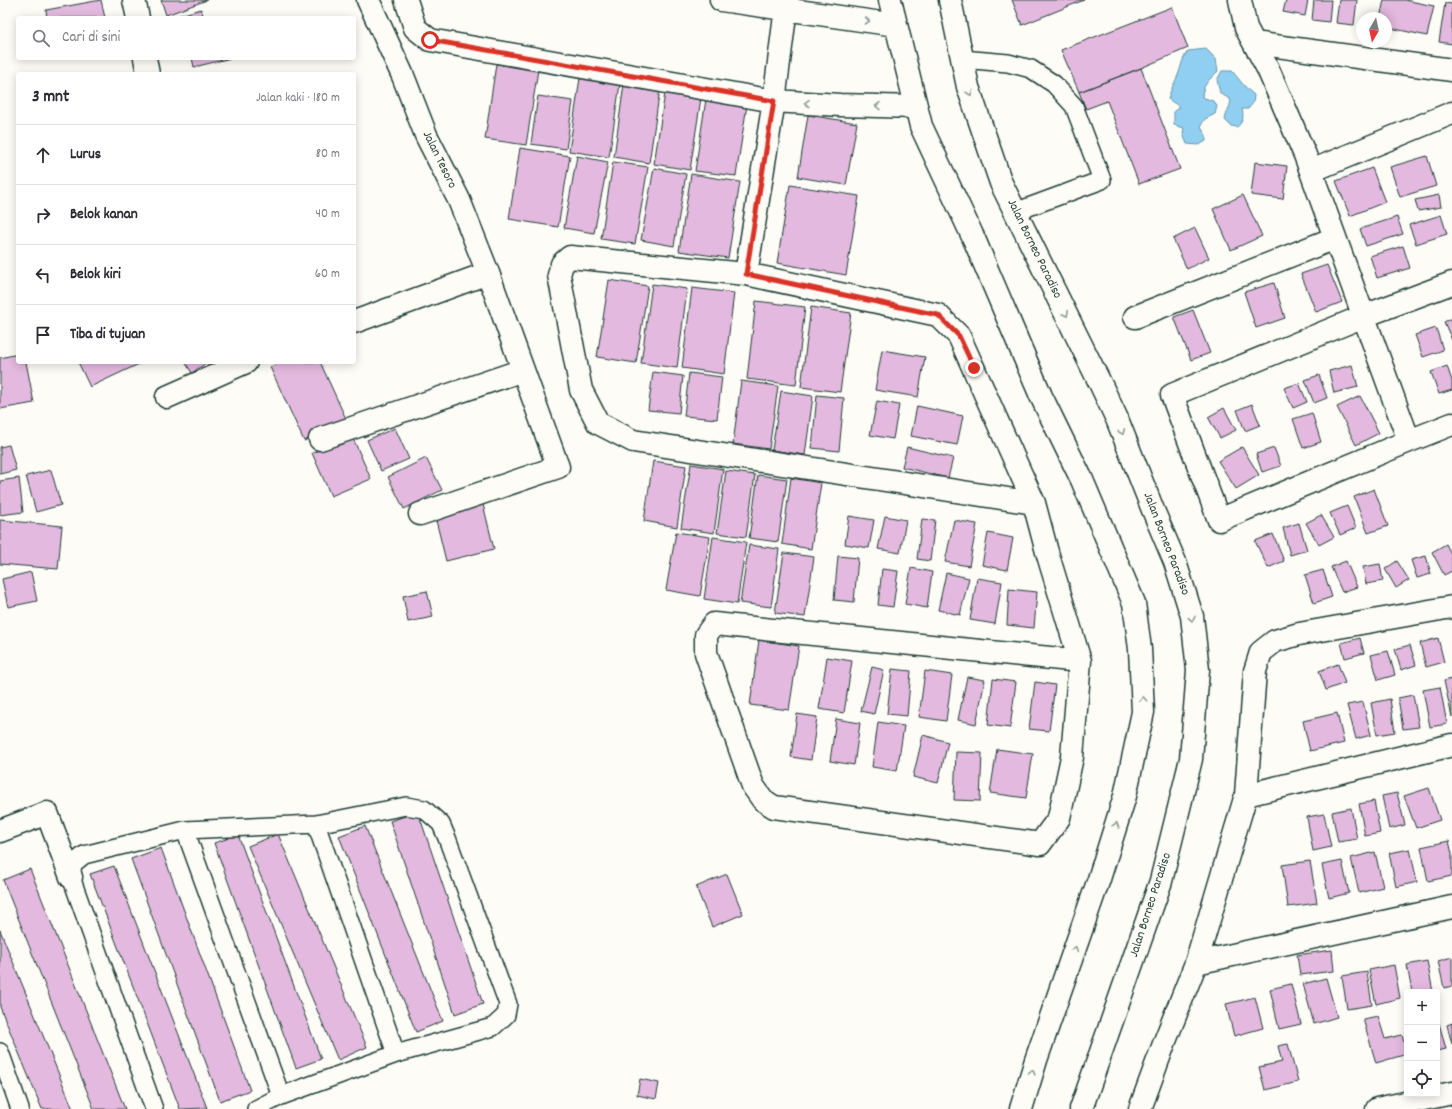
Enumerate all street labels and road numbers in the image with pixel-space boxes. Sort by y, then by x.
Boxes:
street label: Jalan Tesoro [417,128,461,192]
street label: Jalan Borneo Paradiso [1002,196,1067,302]
street label: Jalan Borneo Paradiso [1138,490,1194,598]
street label: Jalan Borneo Paradiso [1125,850,1177,960]

